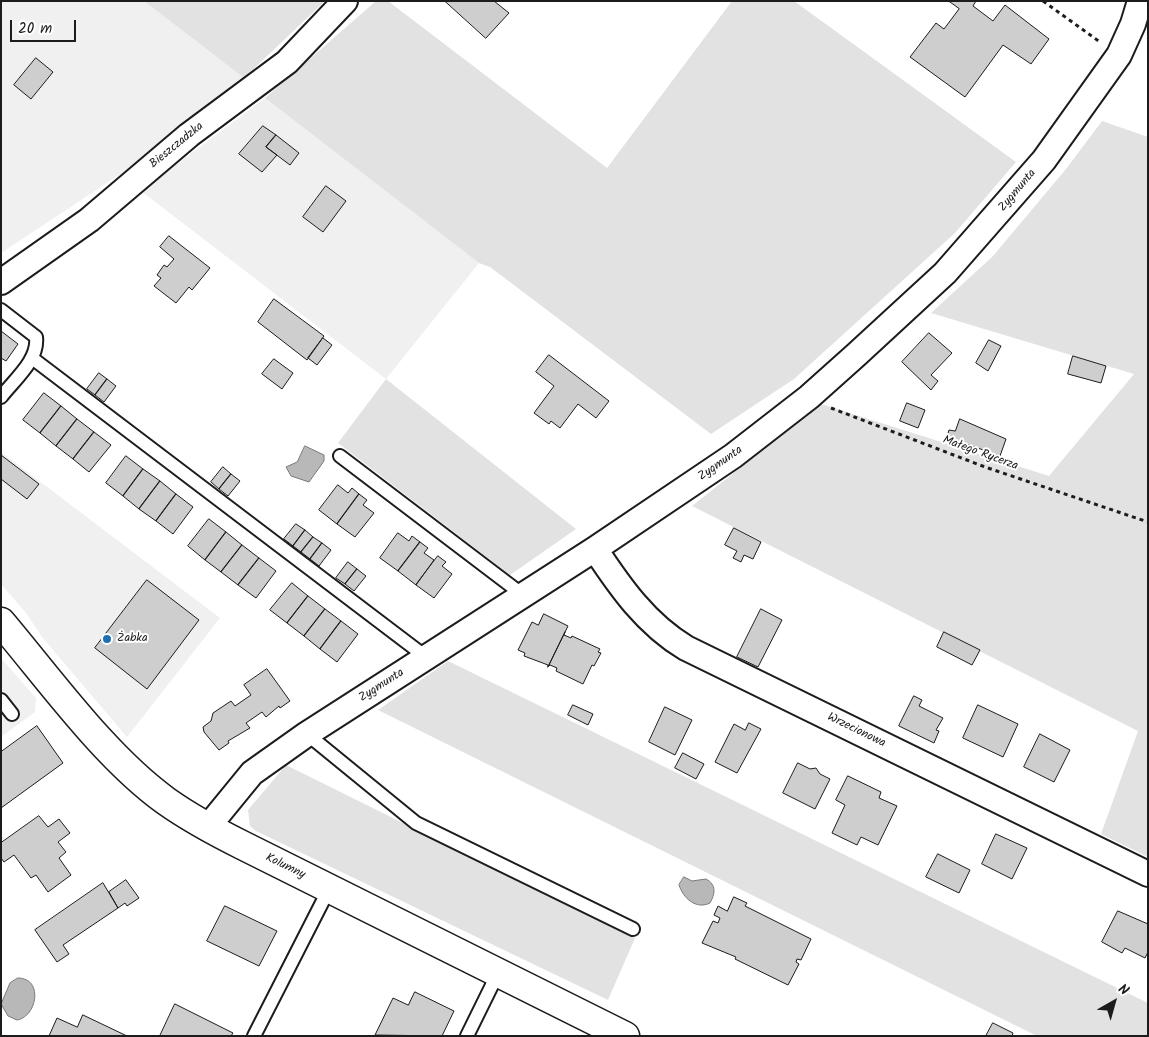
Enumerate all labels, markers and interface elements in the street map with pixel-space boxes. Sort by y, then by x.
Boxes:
scale bar [12,10,79,42]
text: 20 m [18,17,52,41]
street label: Bieszczadzka [147,120,207,172]
street label: Zygmunta [996,167,1040,215]
street label: Małego Rycerza [940,434,1020,474]
street label: Zygmunta [696,444,746,484]
place label: Żabka [117,632,148,646]
marker: Żabka [101,633,113,645]
street label: Zygmunta [357,666,407,706]
street label: Wrzecionowa [824,711,888,751]
street label: Kolumny [263,851,307,883]
north arrow [1089,977,1139,1027]
text: N [1113,979,1133,1002]

